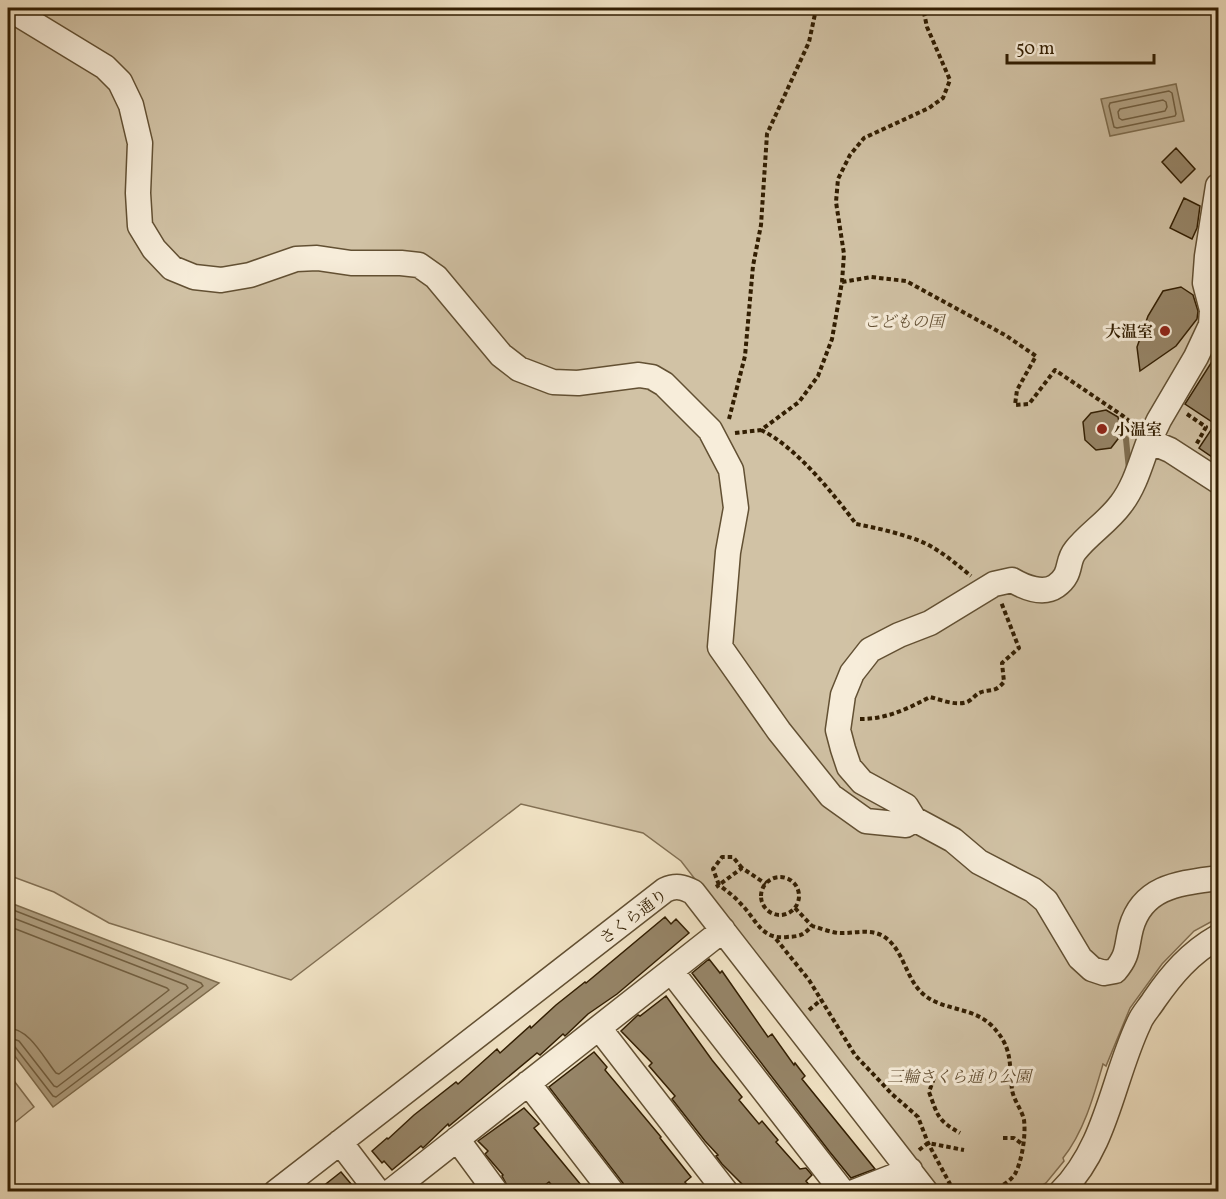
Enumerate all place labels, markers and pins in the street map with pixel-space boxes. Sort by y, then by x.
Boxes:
place label: 大温室 [1105,322,1153,344]
marker: 大温室 [1158,324,1172,338]
place label: 小温室 [1114,420,1162,442]
marker: 小温室 [1095,422,1109,436]

